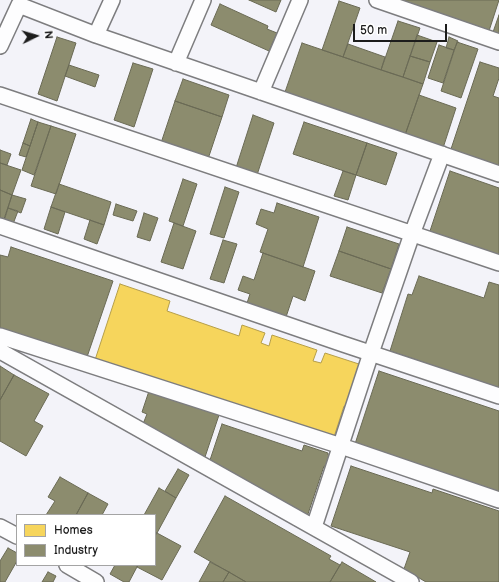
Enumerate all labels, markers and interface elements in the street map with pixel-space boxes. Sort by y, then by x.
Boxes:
north arrow [16,16,56,56]
scale bar [355,16,449,42]
text: 50 m [360,23,387,38]
text: N [42,30,55,40]
legend [16,514,156,566]
text: Homes [54,523,93,538]
text: Industry [54,543,98,558]

